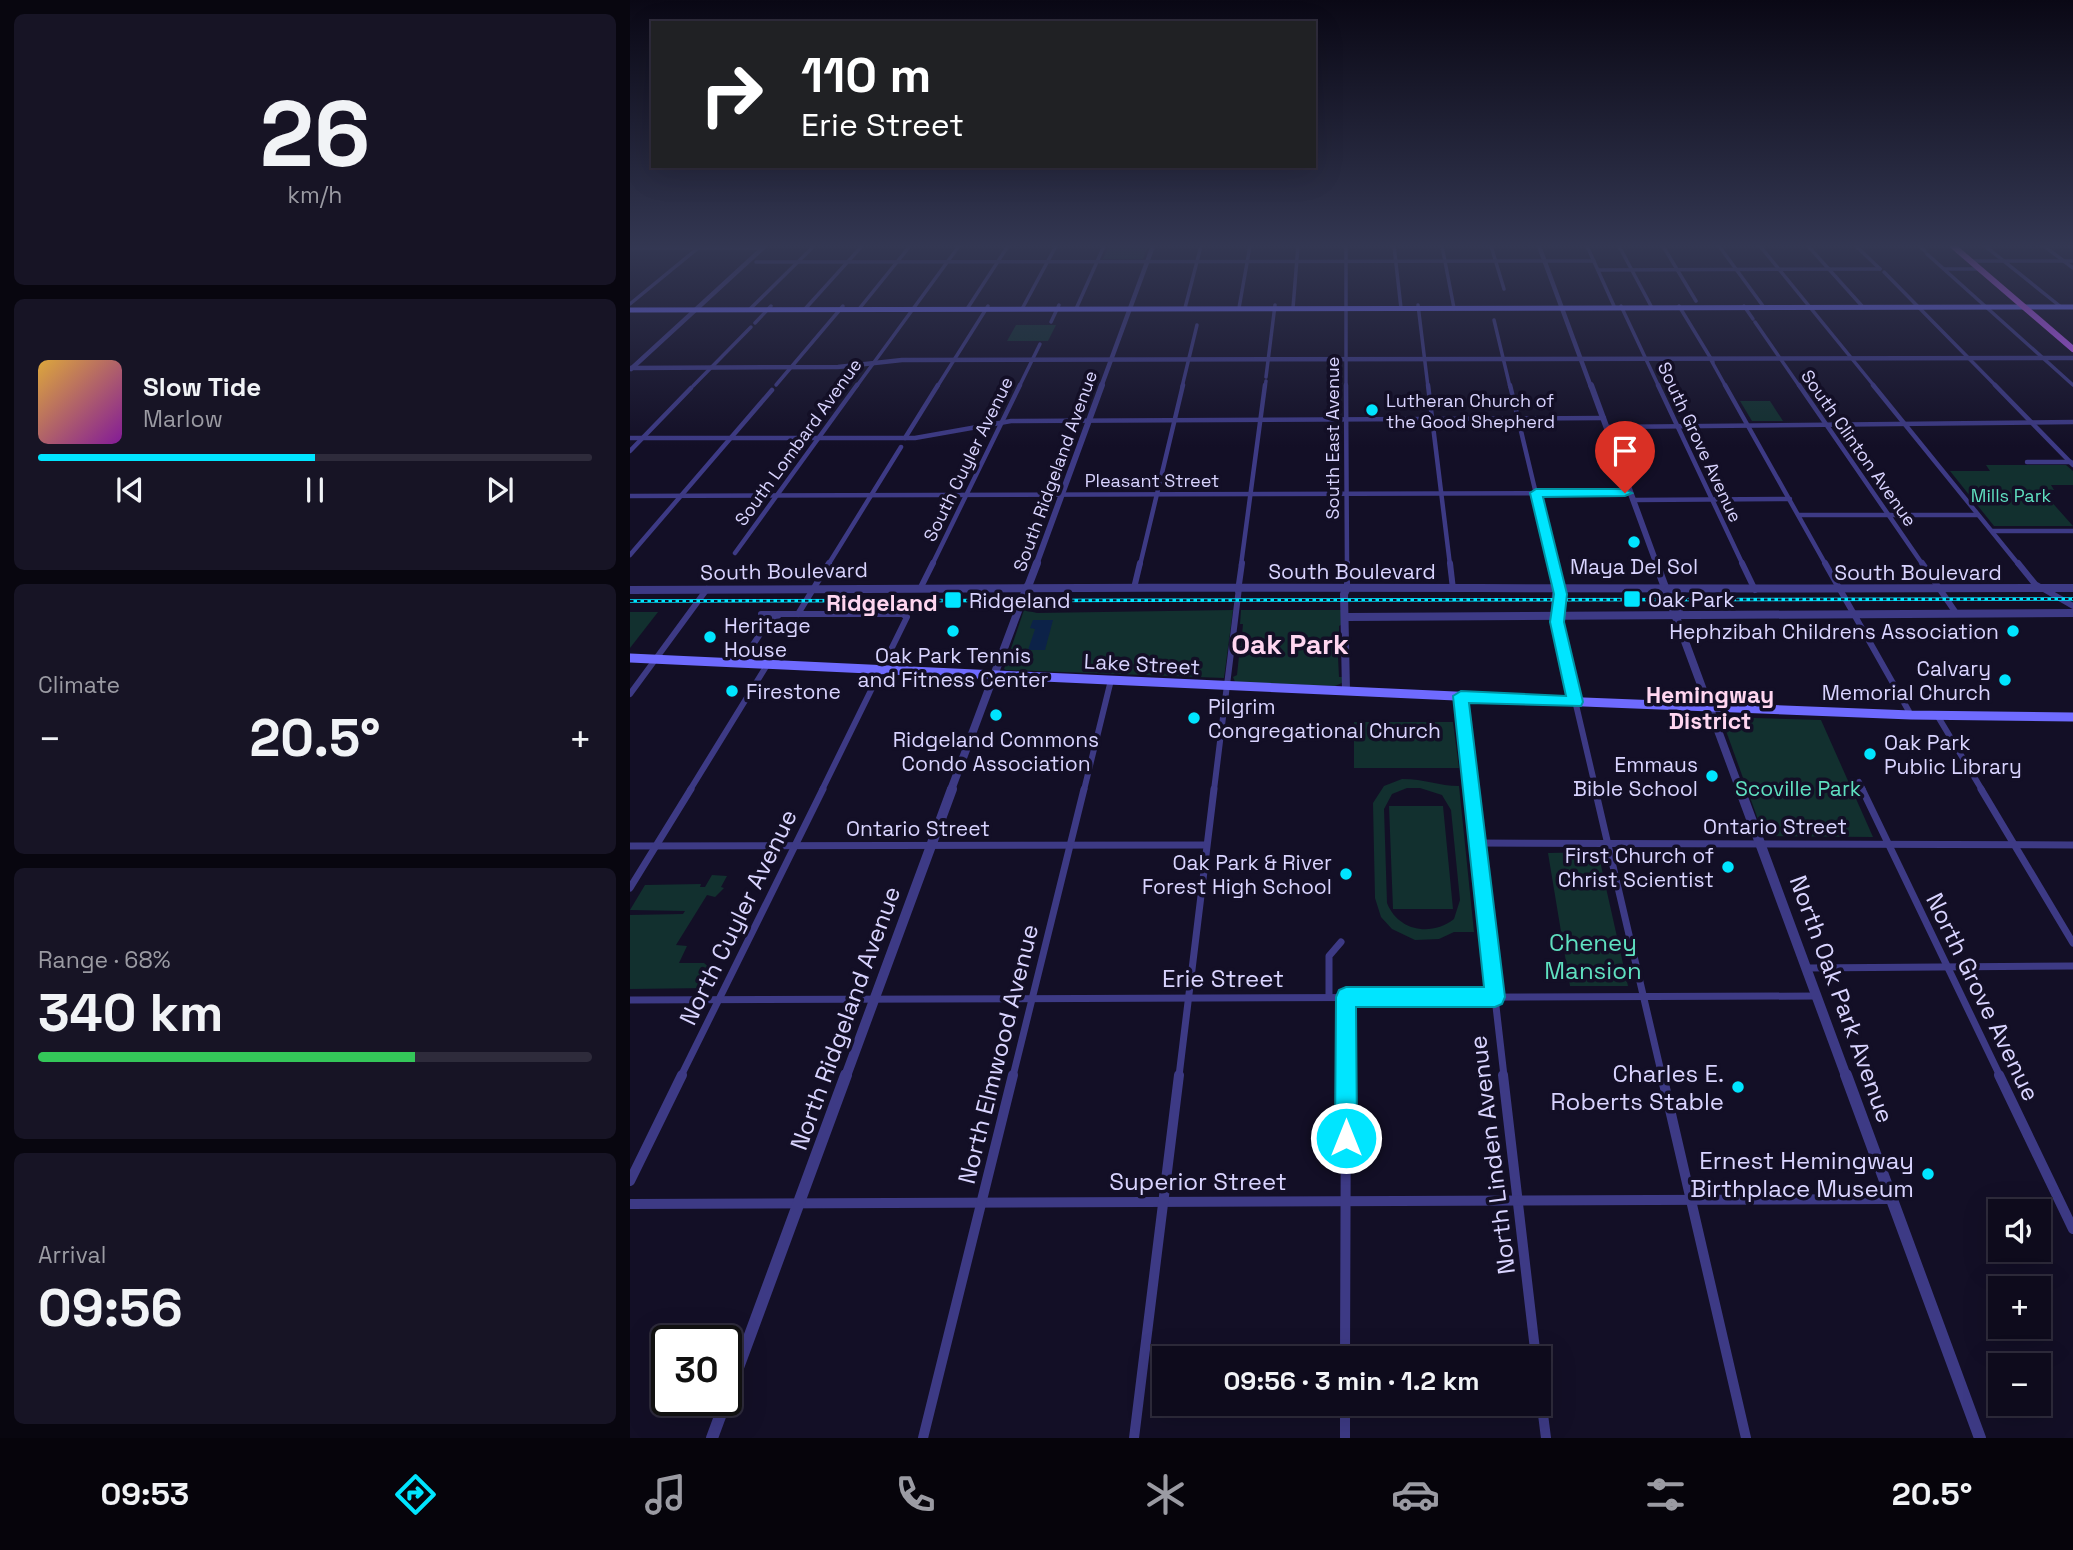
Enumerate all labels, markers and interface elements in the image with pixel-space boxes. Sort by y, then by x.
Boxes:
text: 110 m [801,44,931,106]
icon: right [686,49,777,140]
text: 26 [260,76,370,193]
text: Erie Street [801,105,964,145]
text: km/h [288,180,342,210]
street label: South Lombard Avenue [729,354,867,530]
street label: South East Avenue [1321,356,1344,520]
street label: South Grove Avenue [1653,358,1747,526]
street label: South Clinton Avenue [1796,365,1922,531]
street label: South Ridgeland Avenue [1008,367,1102,575]
text: Slow Tide [143,370,261,404]
street label: South Cuyler Avenue [918,373,1018,545]
place label: Lutheran Church of the Good Shepherd [1386,389,1555,433]
marker: Lutheran Church of the Good Shepherd [1364,402,1380,418]
text: Marlow [143,404,223,434]
pin [1595,421,1655,493]
icon: arrive [1606,432,1644,470]
street label: Pleasant Street [1085,469,1219,492]
icon: previous [111,471,149,509]
icon: pause [296,471,334,509]
icon: next [481,471,519,509]
park label: Mills Park [1971,484,2051,507]
marker: Maya Del Sol [1626,534,1642,550]
place label: Maya Del Sol [1570,553,1698,580]
street label: South Boulevard [700,556,868,586]
street label: South Boulevard [1268,558,1436,585]
street label: South Boulevard [1834,559,2002,586]
place label: Oak Park [1648,586,1735,613]
place label: Ridgeland [969,587,1070,614]
district label: Ridgeland [826,588,938,618]
marker: Oak Park [1622,589,1642,609]
marker: Ridgeland [943,590,963,610]
place label: Heritage House [724,612,811,663]
place label: Hephzibah Childrens Association [1669,618,1999,645]
marker: Oak Park Tennis and Fitness Center [945,623,961,639]
marker: Hephzibah Childrens Association [2005,623,2021,639]
district label: Oak Park [1231,626,1349,662]
marker: Heritage House [702,629,718,645]
place label: Oak Park Tennis and Fitness Center [858,642,1049,693]
street label: Lake Street [1083,647,1201,681]
place label: Calvary Memorial Church [1822,655,1991,706]
text: Climate [38,670,120,700]
marker: Calvary Memorial Church [1997,672,2013,688]
place label: Firestone [746,678,841,705]
district label: Hemingway District [1646,680,1774,736]
marker: Firestone [724,683,740,699]
place label: Pilgrim Congregational Church [1208,693,1441,744]
text: 20.5° [249,705,381,771]
marker: Ridgeland Commons Condo Association [988,707,1004,723]
marker: Pilgrim Congregational Church [1186,710,1202,726]
text: − [38,715,62,763]
text: + [568,715,592,763]
place label: Ridgeland Commons Condo Association [893,726,1099,777]
place label: Oak Park Public Library [1884,729,2022,780]
marker: Oak Park Public Library [1862,746,1878,762]
place label: Emmaus Bible School [1573,751,1698,802]
marker: Emmaus Bible School [1704,768,1720,784]
park label: Scoville Park [1735,775,1861,802]
street label: North Cuyler Avenue [672,804,804,1030]
street label: Ontario Street [1703,813,1847,840]
street label: Ontario Street [846,815,990,842]
place label: First Church of Christ Scientist [1558,842,1714,893]
place label: Oak Park & River Forest High School [1142,849,1332,900]
marker: First Church of Christ Scientist [1720,859,1736,875]
marker: Oak Park & River Forest High School [1338,866,1354,882]
street label: North Oak Park Avenue [1783,871,1901,1127]
street label: North Ridgeland Avenue [783,882,907,1154]
street label: North Grove Avenue [1919,888,2047,1106]
street label: North Elmwood Avenue [951,921,1045,1187]
park label: Cheney Mansion [1544,927,1642,986]
text: Range · 68% [38,945,171,975]
street label: Erie Street [1162,963,1284,994]
text: 340 km [38,980,223,1046]
street label: North Linden Avenue [1462,1034,1522,1276]
place label: Charles E. Roberts Stable [1550,1058,1724,1117]
marker: Charles E. Roberts Stable [1730,1079,1746,1095]
position arrow [1309,1101,1383,1175]
place label: Ernest Hemingway Birthplace Museum [1690,1145,1914,1204]
street label: Superior Street [1109,1166,1287,1197]
marker: Ernest Hemingway Birthplace Museum [1920,1166,1936,1182]
map controls [1988,1199,2051,1416]
button: sound [1988,1199,2051,1262]
text: Arrival [38,1240,106,1270]
text: 09:56 [38,1275,183,1341]
button: + [1988,1276,2051,1339]
speed limit sign: 30 [651,1325,742,1416]
button: − [1988,1353,2051,1416]
text: 09:56 · 3 min · 1.2 km [1223,1364,1480,1398]
icon: directions [391,1470,440,1519]
icon: music [641,1470,690,1519]
icon: phone [891,1470,940,1519]
icon: climate [1141,1470,1190,1519]
icon: car [1391,1470,1440,1519]
icon: filters [1641,1470,1690,1519]
text: 09:53 [101,1474,189,1514]
text: 20.5° [1892,1474,1972,1514]

